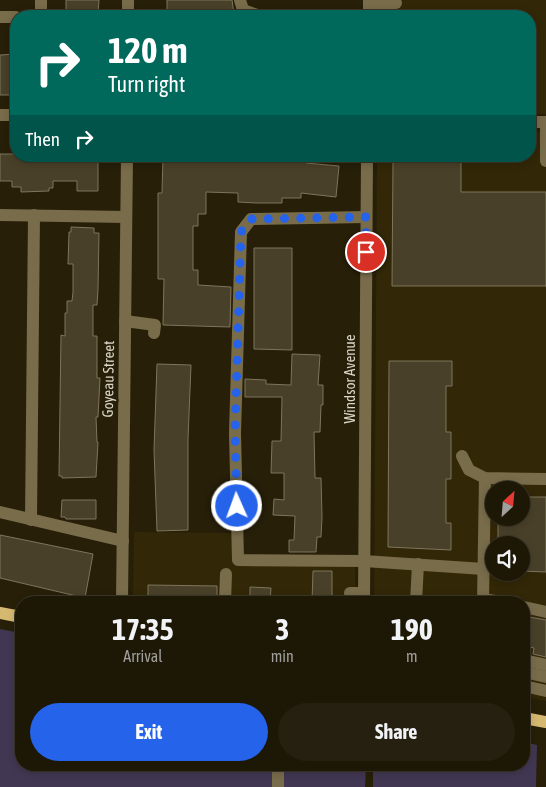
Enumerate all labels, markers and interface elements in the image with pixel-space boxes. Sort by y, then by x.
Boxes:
icon: right [25,30,90,95]
text: 120 m [108,30,187,70]
text: Turn right [108,71,185,97]
icon: right [70,125,98,153]
text: Then [25,128,60,150]
pin [345,231,387,273]
icon: arrive [352,238,380,266]
street label: Windsor Avenue [341,334,358,424]
street label: Goyeau Street [99,340,117,418]
position arrow [210,479,262,531]
north arrow [485,481,530,526]
map controls [485,481,530,581]
button: sound [485,536,530,581]
text: 17:35 [112,612,174,646]
text: 3 [275,612,289,646]
text: 190 [391,612,433,646]
text: Arrival [123,647,162,665]
text: min [271,647,294,665]
text: m [406,647,418,665]
button: Exit [30,703,268,761]
button: Share [278,703,515,761]

